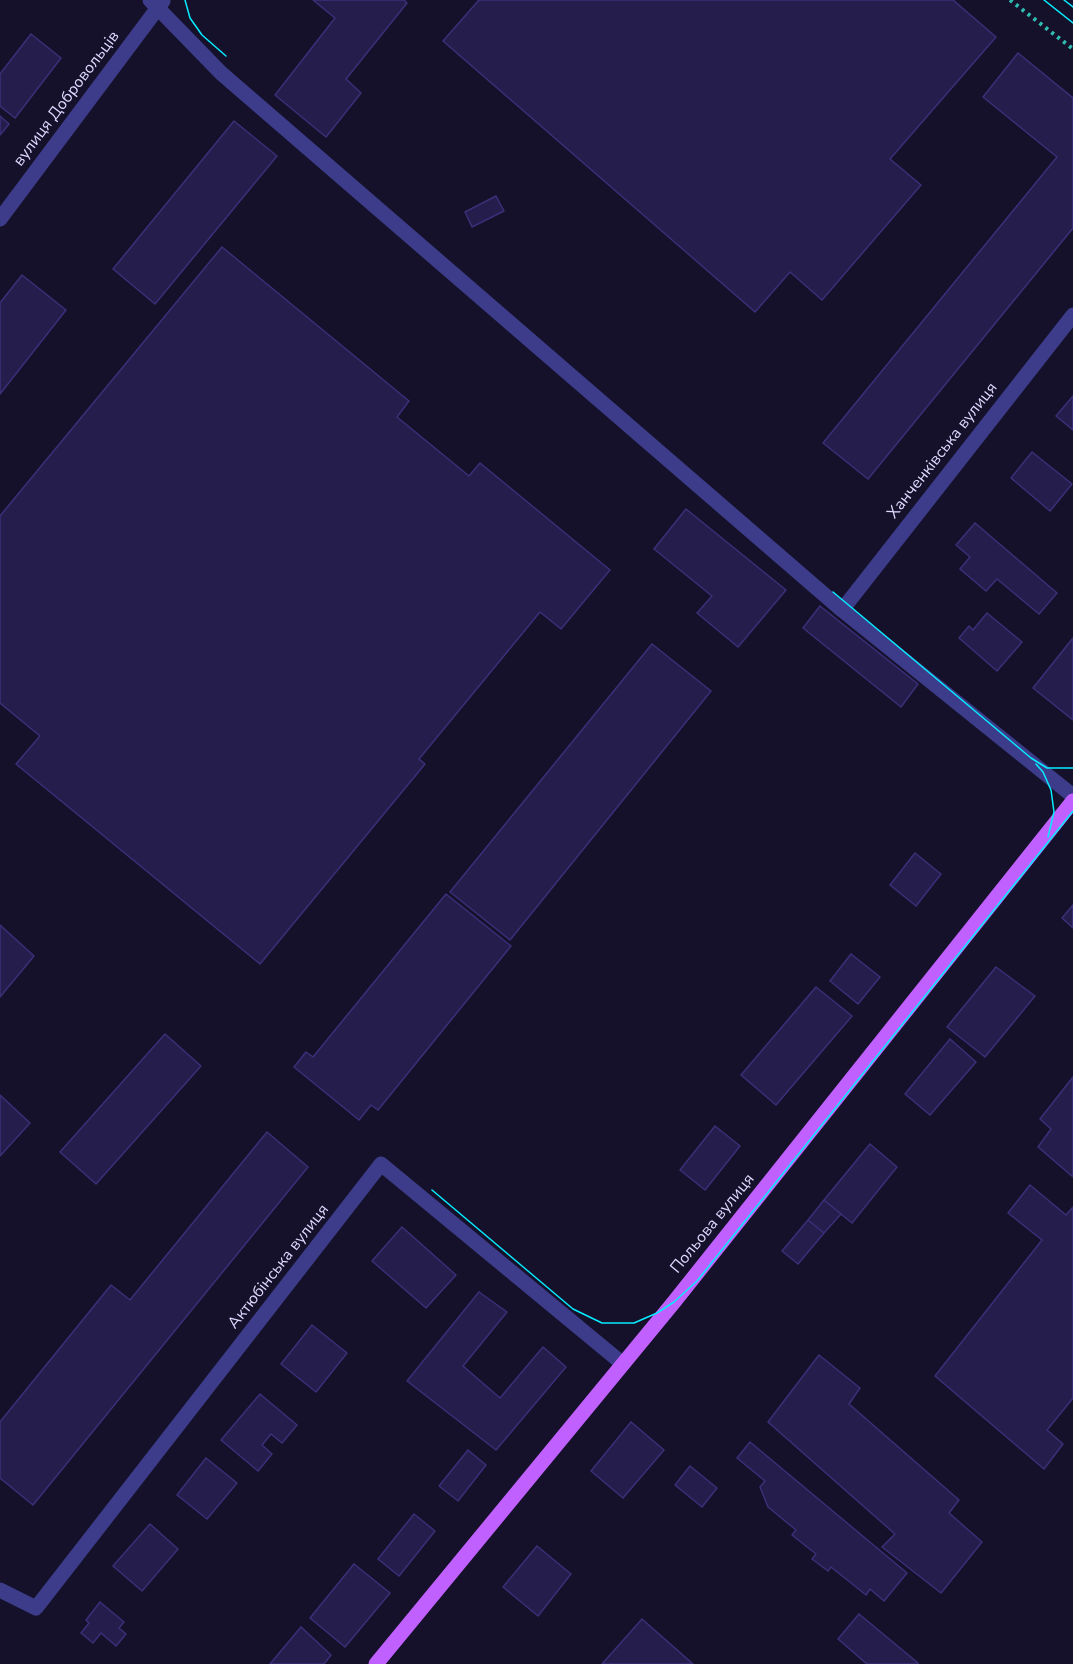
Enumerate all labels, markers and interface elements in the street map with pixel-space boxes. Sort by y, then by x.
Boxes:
street label: вулиця Добровольців [10,28,124,170]
street label: Ханченківська вулиця [884,379,1002,523]
street label: Польова вулиця [667,1170,759,1278]
street label: Актюбінська вулиця [224,1201,334,1333]

